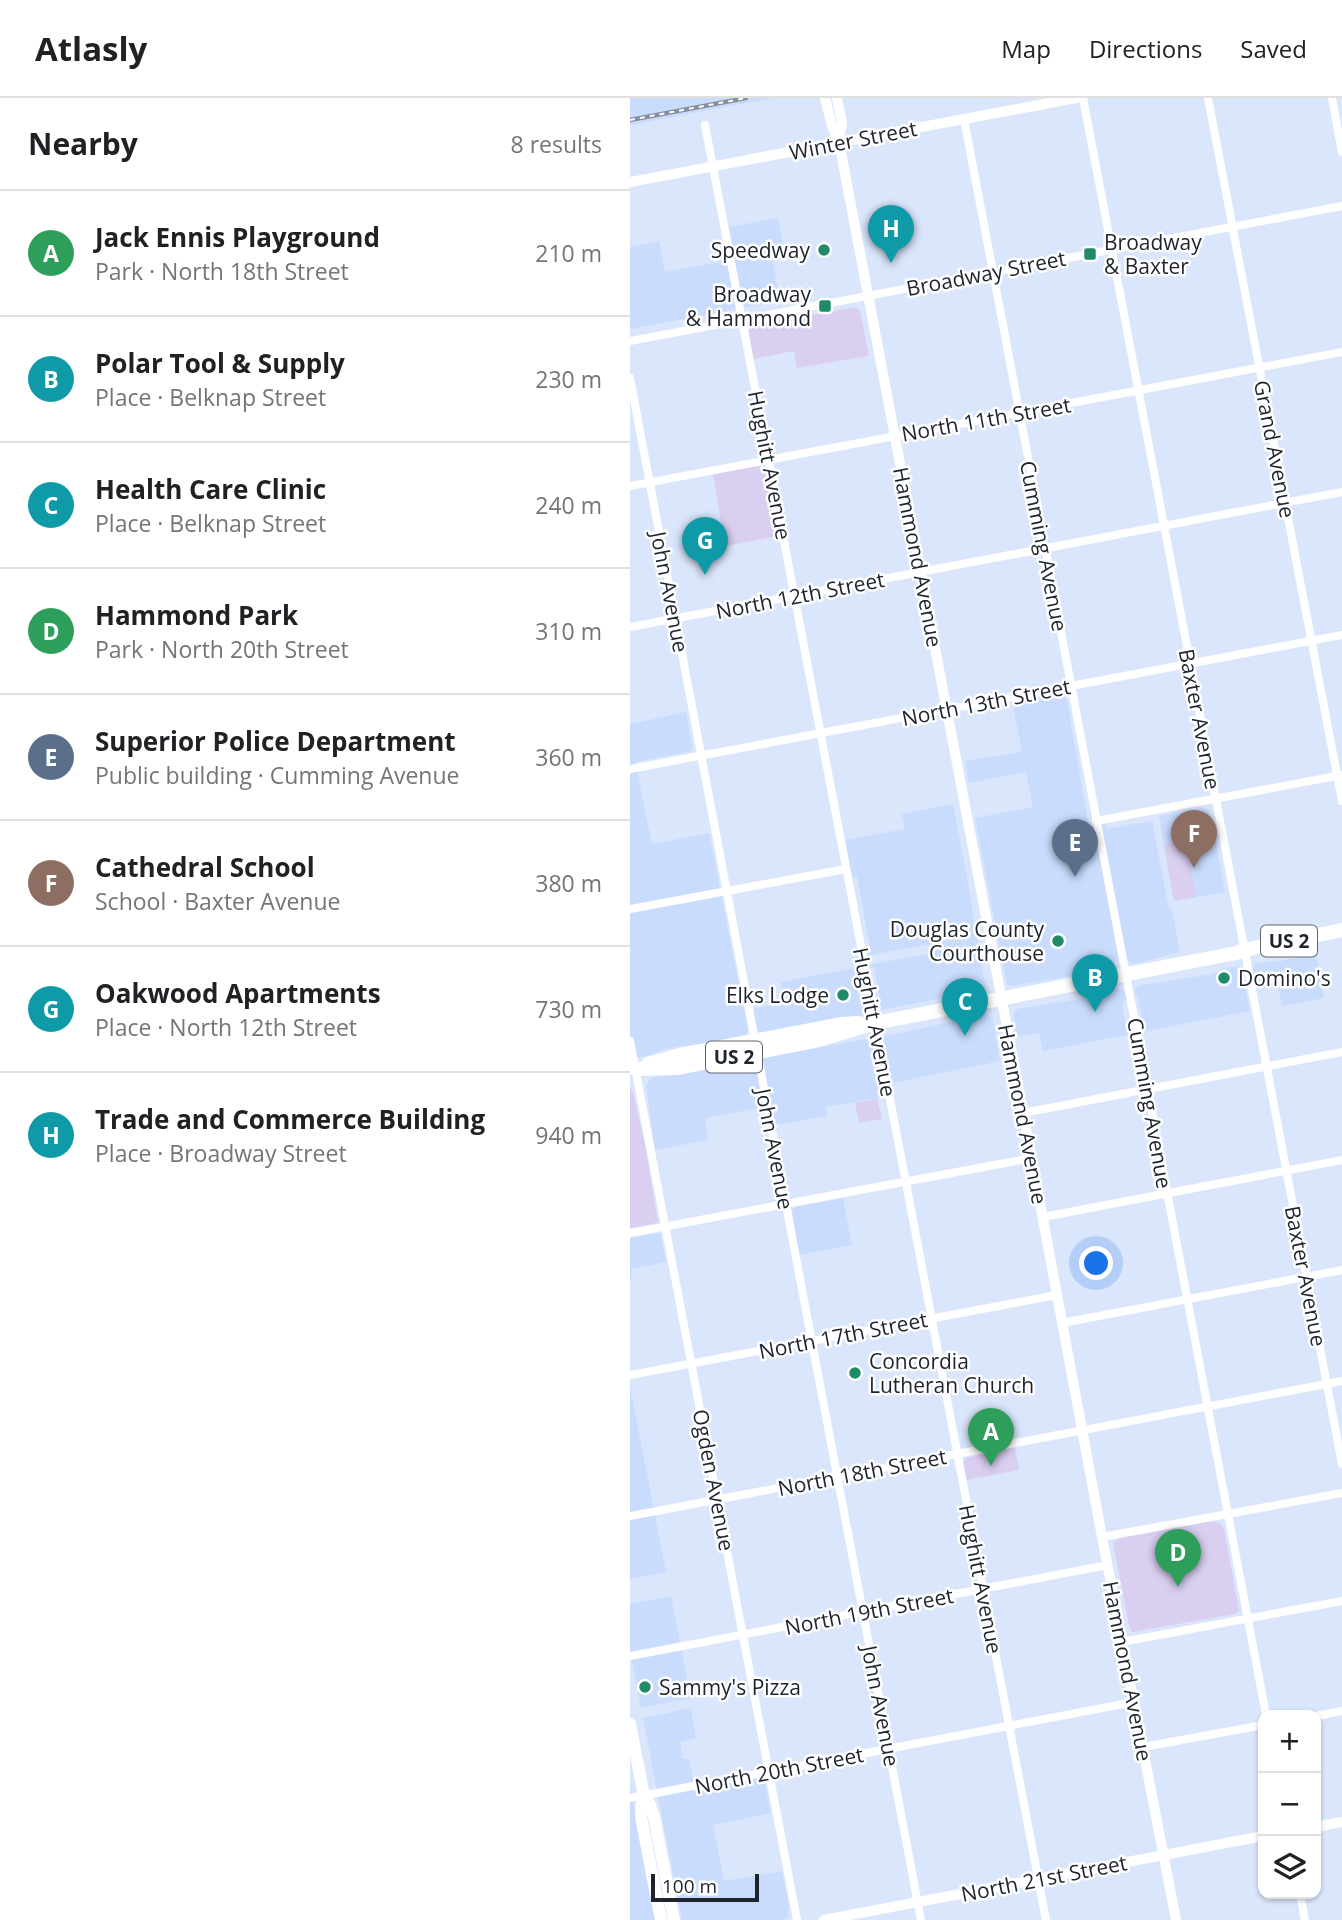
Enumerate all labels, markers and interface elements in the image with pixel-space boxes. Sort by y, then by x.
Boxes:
text: Atlasly [35,26,147,71]
text: Map [1001,32,1051,65]
text: Directions [1089,32,1202,65]
text: Saved [1240,32,1307,65]
street label: Winter Street [787,114,919,166]
text: Nearby [28,123,138,164]
text: 8 results [511,128,602,160]
pin: H [868,205,914,263]
text: Jack Ennis Playground [95,219,380,255]
place label: Broadway & Baxter [1104,228,1202,280]
place label: Speedway [711,236,810,264]
text: A [43,237,59,269]
text: 210 m [535,237,602,269]
marker: Speedway [816,242,832,258]
street label: Broadway Street [904,244,1068,302]
marker: Broadway & Baxter [1082,246,1098,262]
text: Park · North 18th Street [95,255,349,287]
place label: Broadway & Hammond [686,280,811,332]
marker: Broadway & Hammond [817,298,833,314]
text: Polar Tool & Supply [95,345,345,381]
text: B [43,363,59,395]
text: 230 m [535,363,602,395]
street label: Grand Avenue [1248,378,1302,520]
text: Place · Belknap Street [95,381,326,413]
street label: Hughitt Avenue [742,388,798,542]
street label: North 11th Street [899,390,1073,448]
street label: Cumming Avenue [1014,458,1074,634]
street label: Hammond Avenue [887,465,949,649]
text: Health Care Clinic [95,471,326,507]
text: C [44,489,58,521]
text: 240 m [535,489,602,521]
text: Place · Belknap Street [95,507,326,539]
pin: G [682,517,728,575]
street label: John Avenue [644,527,695,655]
street label: North 12th Street [713,565,887,625]
text: Hammond Park [95,597,298,633]
text: D [42,615,60,647]
text: 310 m [535,615,602,647]
text: Park · North 20th Street [95,633,349,665]
street label: Baxter Avenue [1173,646,1227,792]
street label: North 13th Street [899,672,1073,732]
text: Superior Police Department [95,723,456,759]
text: E [45,741,57,773]
text: 360 m [535,741,602,773]
text: Public building · Cumming Avenue [95,759,460,791]
pin: F [1171,810,1217,868]
pin: E [1052,819,1098,877]
text: Cathedral School [95,849,315,885]
text: F [45,867,57,899]
text: 380 m [535,867,602,899]
text: School · Baxter Avenue [95,885,340,917]
place label: Douglas County Courthouse [890,915,1044,967]
road number: US 2 [1261,926,1317,956]
marker: Douglas County Courthouse [1050,933,1066,949]
street label: Hughitt Avenue [847,945,903,1099]
pin: B [1072,954,1118,1012]
place label: Domino's [1238,964,1331,992]
marker: Domino's [1216,970,1232,986]
text: Oakwood Apartments [95,975,381,1011]
pin: C [942,978,988,1036]
place label: Elks Lodge [726,981,829,1009]
marker: Elks Lodge [835,987,851,1003]
text: G [43,993,59,1025]
text: 730 m [535,993,602,1025]
text: Place · North 12th Street [95,1011,357,1043]
street label: Cumming Avenue [1121,1015,1179,1191]
street label: Hammond Avenue [992,1022,1054,1206]
road number: US 2 [706,1042,762,1072]
street label: John Avenue [749,1084,800,1212]
text: Trade and Commerce Building [95,1101,485,1137]
text: H [42,1119,60,1151]
text: 940 m [535,1119,602,1151]
text: Place · Broadway Street [95,1137,347,1169]
street label: Baxter Avenue [1279,1203,1333,1349]
your location [1079,1246,1113,1280]
street label: North 17th Street [756,1305,930,1365]
place label: Concordia Lutheran Church [869,1347,1034,1399]
marker: Concordia Lutheran Church [847,1365,863,1381]
street label: Ogden Avenue [687,1407,741,1553]
pin: A [968,1408,1014,1466]
street label: North 18th Street [775,1442,949,1502]
street label: Hughitt Avenue [953,1502,1009,1656]
pin: D [1155,1529,1201,1587]
street label: Hammond Avenue [1097,1579,1159,1763]
street label: North 19th Street [782,1581,956,1641]
street label: John Avenue [855,1641,906,1769]
place label: Sammy's Pizza [659,1673,801,1701]
marker: Sammy's Pizza [637,1679,653,1695]
map controls [1258,1710,1321,1899]
button: + [1258,1710,1321,1773]
street label: North 20th Street [692,1740,866,1800]
button: − [1258,1773,1321,1836]
button: layers [1258,1836,1321,1899]
street label: North 21st Street [959,1848,1129,1908]
scale bar [651,1871,760,1903]
text: 100 m [662,1873,717,1899]

